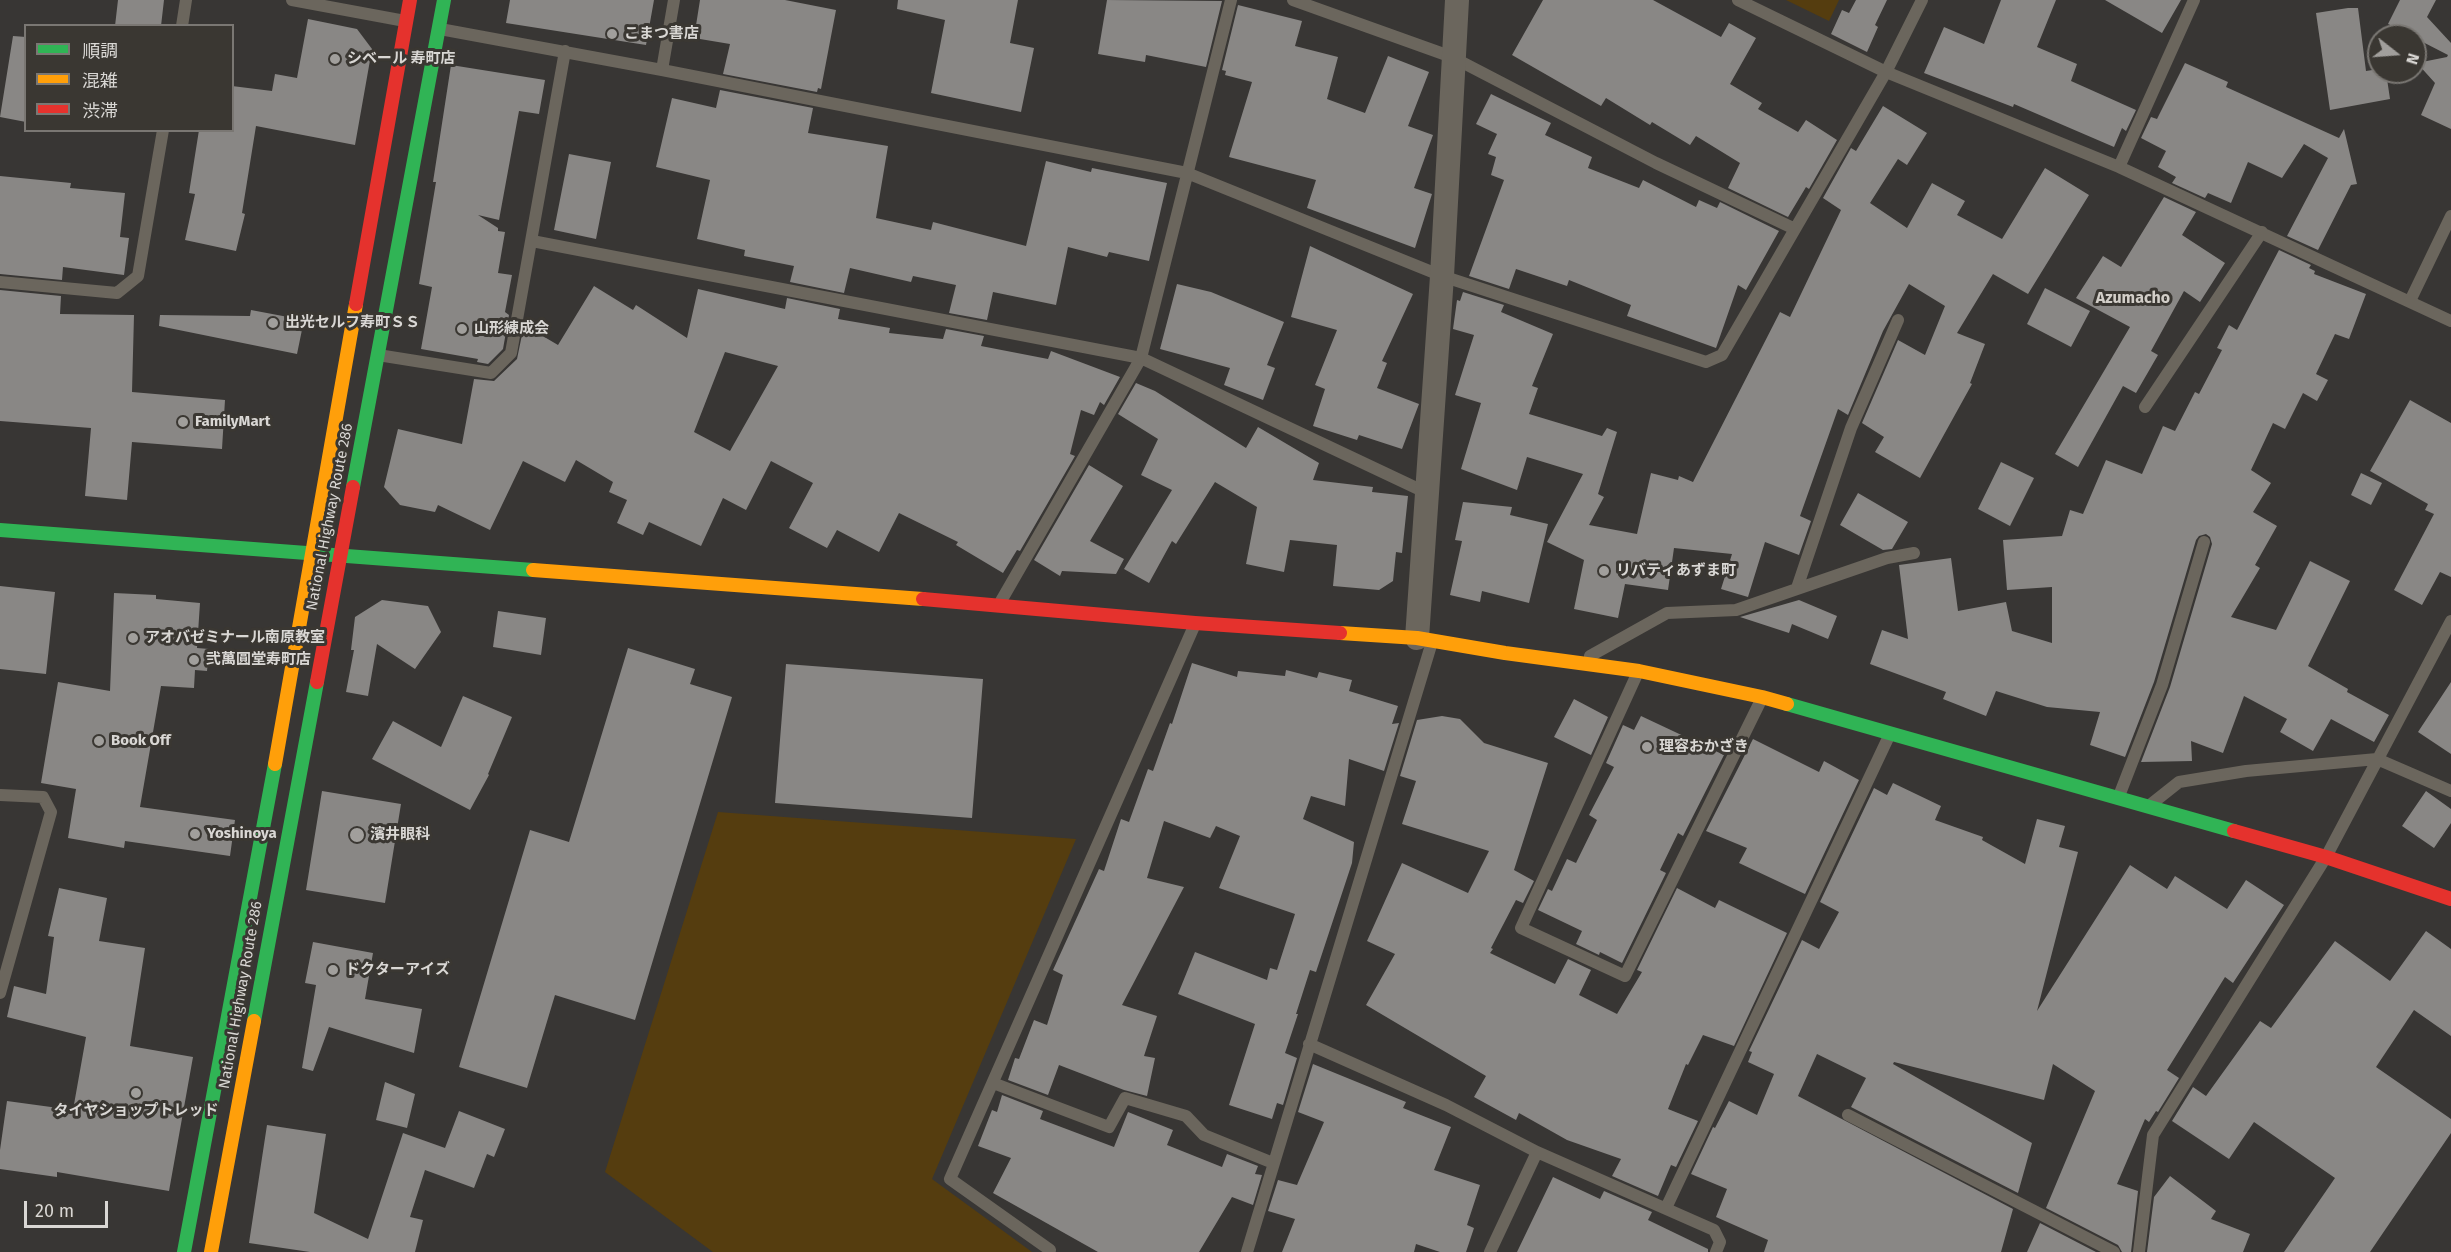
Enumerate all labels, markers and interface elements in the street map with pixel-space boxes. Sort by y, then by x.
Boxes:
legend [24,24,234,132]
north arrow [2367,24,2427,84]
place label: こまつ書店 [624,25,699,43]
marker: こまつ書店 [605,27,619,41]
text: 順調 [82,40,118,62]
place label: シベール 寿町店 [347,50,456,68]
text: N [2402,51,2423,67]
marker: シベール 寿町店 [328,52,342,66]
text: 混雑 [82,70,118,92]
text: 渋滞 [82,100,118,122]
district label: Azumacho [2096,289,2170,309]
place label: 出光セルフ寿町ＳＳ [285,314,420,332]
marker: 出光セルフ寿町ＳＳ [266,316,280,330]
place label: 山形練成会 [474,320,549,338]
marker: 山形練成会 [455,322,469,336]
place label: FamilyMart [195,413,270,431]
marker: FamilyMart [176,415,190,429]
street label: National Highway Route 286 [303,422,357,612]
place label: リバティあずま町 [1616,562,1736,580]
marker: リバティあずま町 [1597,564,1611,578]
place label: アオバゼミナール南原教室 [145,629,325,647]
marker: アオバゼミナール南原教室 [126,631,140,645]
place label: 弐萬圓堂寿町店 [206,651,311,669]
marker: 弐萬圓堂寿町店 [187,653,201,667]
place label: Book Off [111,732,171,750]
marker: Book Off [92,734,106,748]
place label: 理容おかざき [1659,738,1749,756]
marker: 理容おかざき [1640,740,1654,754]
place label: Yoshinoya [207,825,277,843]
marker: 濱井眼科 [348,826,366,844]
place label: 濱井眼科 [370,826,430,844]
marker: Yoshinoya [188,827,202,841]
street label: National Highway Route 286 [216,900,266,1090]
place label: ドクターアイズ [345,961,450,979]
marker: ドクターアイズ [326,963,340,977]
marker: タイヤショップトレッド [129,1086,143,1100]
place label: タイヤショップトレッド [54,1102,218,1120]
scale bar [27,1189,111,1227]
text: 20 m [35,1200,74,1222]

